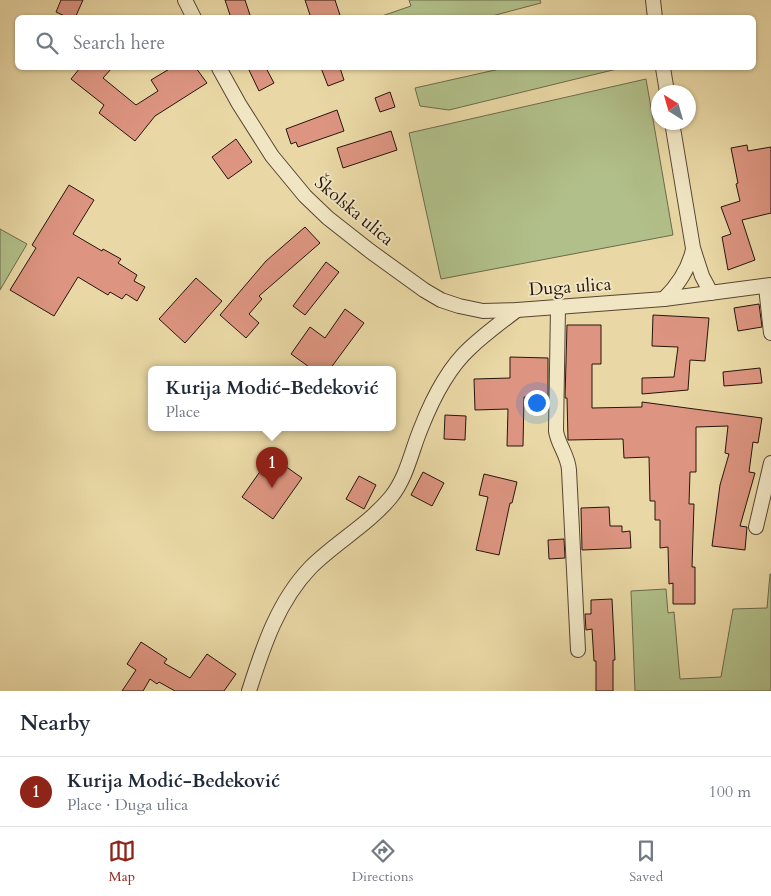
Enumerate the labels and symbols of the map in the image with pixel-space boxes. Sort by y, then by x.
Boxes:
north arrow [651,85,696,130]
street label: Školska ulica [309,170,399,252]
street label: Duga ulica [528,272,612,302]
your location [524,390,550,416]
pin: 1 [256,447,288,488]

